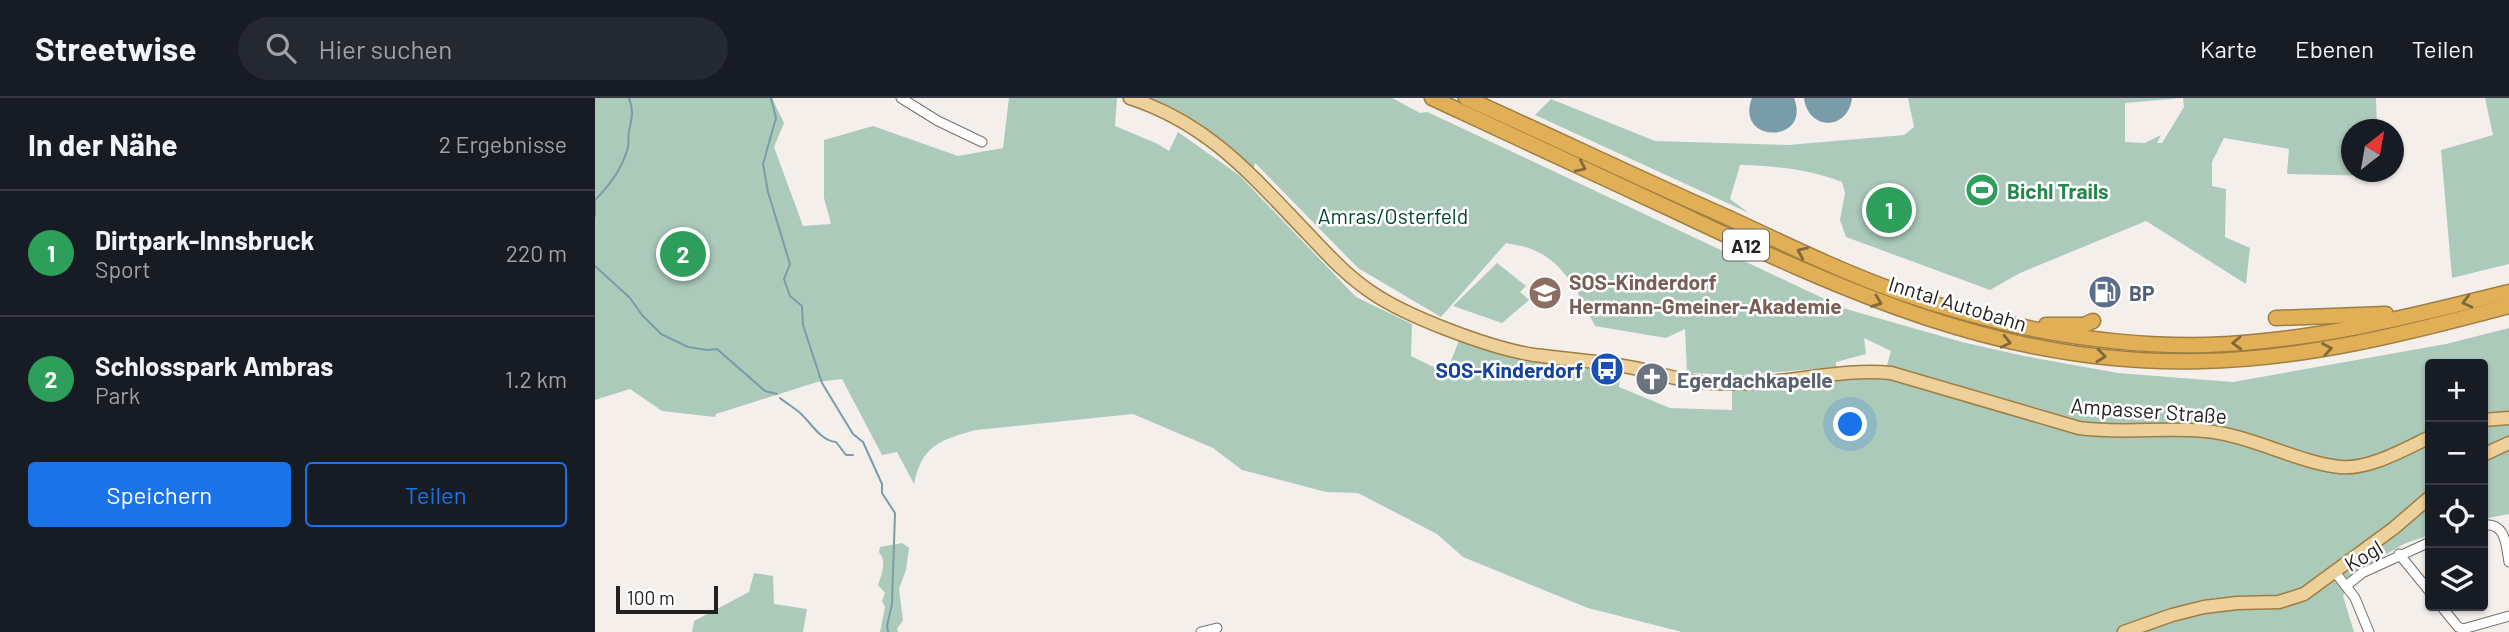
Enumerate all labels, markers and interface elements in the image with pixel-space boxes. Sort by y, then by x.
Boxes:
search box [238,17,728,80]
text: Streetwise [35,28,196,68]
icon: search [262,29,300,67]
text: Hier suchen [318,33,452,64]
text: Karte [2200,34,2257,63]
text: Ebenen [2295,34,2374,63]
text: Teilen [2412,34,2474,63]
north arrow [2341,119,2404,182]
text: In der Nähe [28,126,178,162]
text: 2 Ergebnisse [439,130,567,158]
one-way arrow [1574,159,1586,173]
sports icon: Bichl Trails [1963,171,2001,209]
place label: Bichl Trails [2007,178,2109,203]
pin: 1 [1866,184,1912,236]
park label: Amras/Osterfeld [1318,203,1468,228]
text: Dirtpark-Innsbruck [95,224,314,255]
pin: 2 [660,228,706,280]
road number: A12 [1723,230,1769,260]
text: 1 [47,239,55,267]
text: 220 m [506,239,567,267]
one-way arrow [1797,246,1809,260]
text: Sport [95,255,151,283]
place label: SOS-Kinderdorf Hermann-Gmeiner-Akademie [1569,269,1842,318]
street label: Inntal Autobahn [1886,270,2030,336]
fuel station icon: BP [2086,273,2124,311]
school or university icon: SOS-Kinderdorf Hermann-Gmeiner-Akademie [1526,274,1564,312]
place label: BP [2129,280,2155,305]
one-way arrow [1871,293,1883,307]
one-way arrow [2461,294,2473,308]
one-way arrow [2000,333,2012,348]
one-way arrow [2232,336,2243,351]
one-way arrow [2321,342,2333,357]
one-way arrow [2095,349,2106,364]
text: Schlosspark Ambras [95,350,333,381]
bus stop icon: SOS-Kinderdorf [1588,350,1626,388]
place label: SOS-Kinderdorf [1435,357,1583,382]
map controls [2425,359,2488,611]
button: + [2425,359,2488,422]
church icon: Egerdachkapelle [1633,360,1671,398]
text: 2 [45,365,57,393]
text: 1.2 km [505,365,567,393]
place label: Egerdachkapelle [1677,367,1833,392]
text: Park [95,381,140,409]
street label: Ampasser Straße [2070,392,2228,428]
your location [1833,407,1867,441]
button: − [2425,422,2488,485]
button: Speichern [28,462,291,527]
button: Teilen [305,462,567,527]
button: locate [2425,485,2488,548]
street label: Kogl [2339,534,2387,576]
button: layers [2425,548,2488,611]
scale bar [616,583,717,615]
text: 100 m [627,586,675,609]

